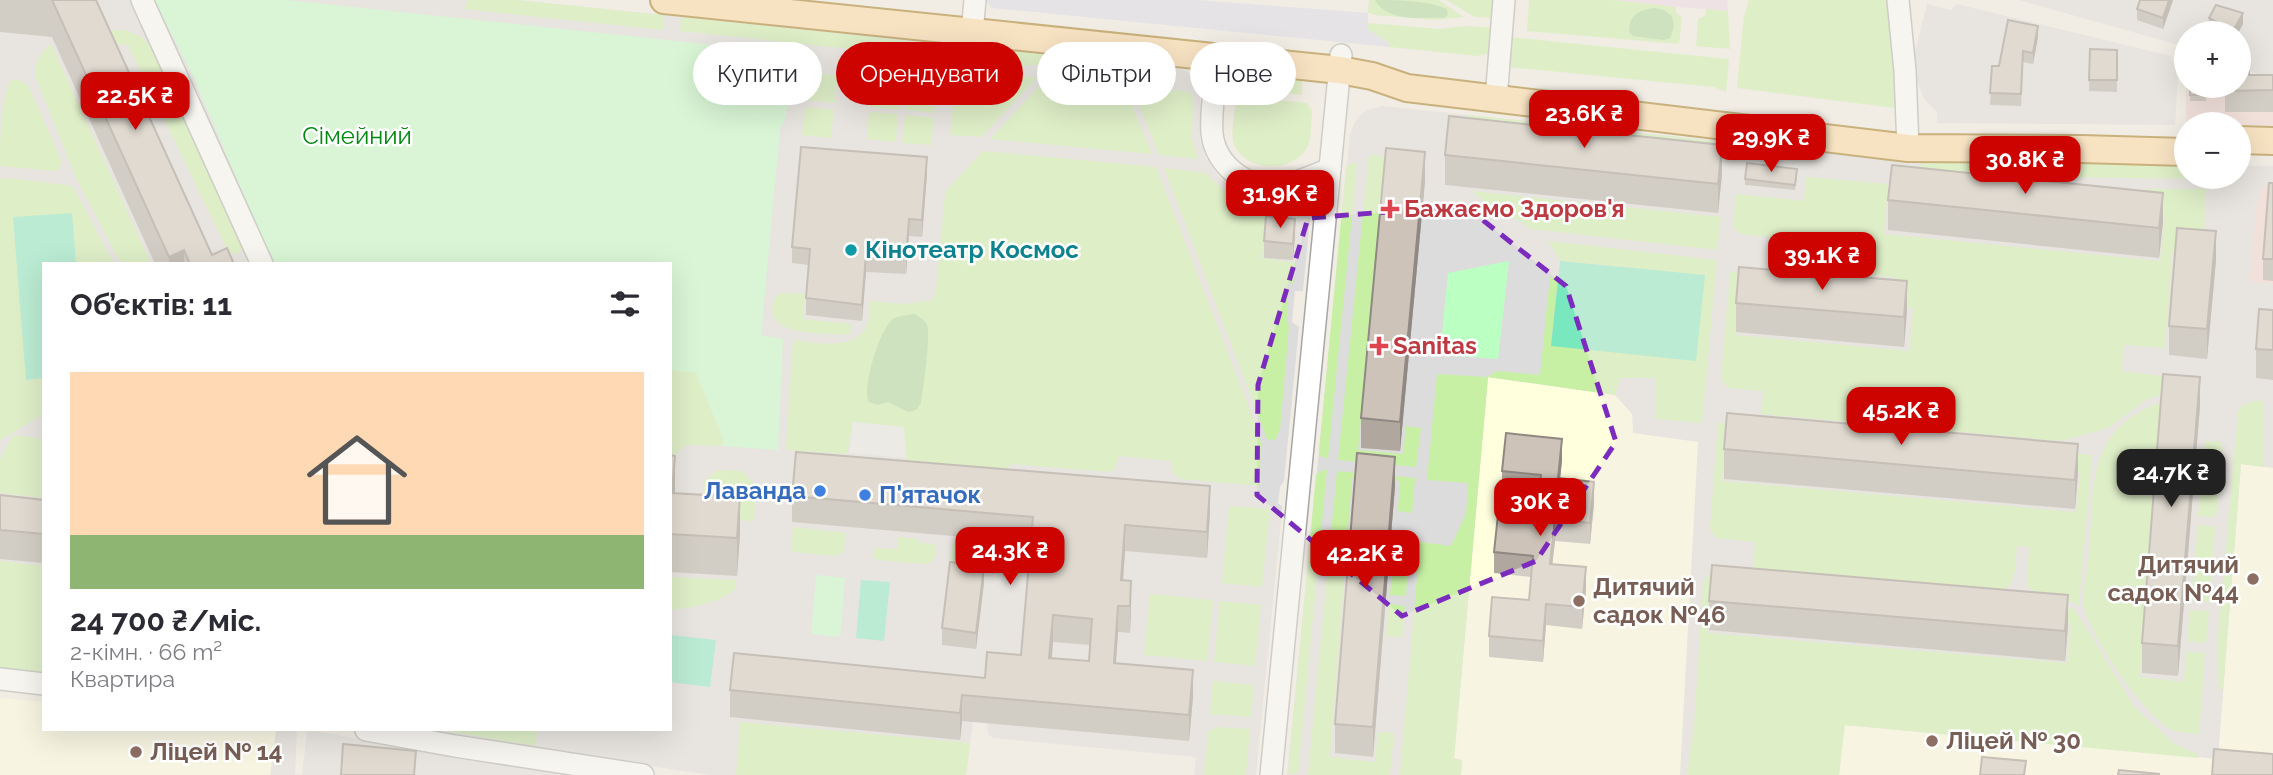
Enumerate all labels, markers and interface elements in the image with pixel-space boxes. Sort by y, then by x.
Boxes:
map controls [2174,21,2251,189]
button: + [2174,21,2251,98]
chip: Купити [693,42,822,105]
chip: Орендувати [836,42,1023,105]
chip: Фільтри [1037,42,1176,105]
chip: Нове [1190,42,1296,105]
pin: 22.5K ₴ [70,72,200,132]
text: 22.5K ₴ [97,81,173,108]
pin: 23.6K ₴ [1519,90,1649,150]
text: 23.6K ₴ [1545,99,1623,126]
button: − [2174,112,2251,189]
pin: 29.9K ₴ [1706,114,1836,174]
park label: Сімейний [302,121,412,150]
text: 29.9K ₴ [1732,123,1810,150]
pin: 30.8K ₴ [1960,136,2090,196]
text: 30.8K ₴ [1986,145,2064,172]
pin: 31.9K ₴ [1215,170,1345,230]
text: 31.9K ₴ [1242,179,1318,206]
place label: Бажаємо Здоров'я [1404,194,1625,223]
marker: Бажаємо Здоров'я [1382,201,1398,217]
pin: 39.1K ₴ [1757,232,1887,292]
place label: Кінотеатр Космос [865,235,1079,264]
text: 39.1K ₴ [1784,241,1860,268]
marker: Кінотеатр Космос [843,242,859,258]
icon: filters [606,285,644,323]
text: Об’єктів: 11 [70,287,232,322]
place label: Sanitas [1393,331,1477,360]
marker: Sanitas [1371,338,1387,354]
pin: 45.2K ₴ [1836,388,1966,447]
text: 45.2K ₴ [1863,396,1939,423]
icon: home [294,417,420,543]
pin: 24.7K ₴ [2106,449,2236,509]
text: 24.7K ₴ [2133,458,2209,485]
place label: Лаванда [704,476,806,505]
pin: 30K ₴ [1491,478,1589,538]
place label: П'ятачок [879,480,981,509]
marker: Лаванда [812,483,828,499]
marker: П'ятачок [857,487,873,503]
text: 30K ₴ [1510,487,1570,514]
pin: 24.3K ₴ [945,528,1075,587]
pin: 42.2K ₴ [1300,530,1430,590]
text: 24.3K ₴ [971,536,1049,563]
text: 42.2K ₴ [1326,539,1404,566]
place label: Дитячий садок №44 [2107,550,2239,607]
marker: Дитячий садок №44 [2245,571,2261,587]
place label: Дитячий садок №46 [1593,572,1725,629]
marker: Дитячий садок №46 [1571,593,1587,609]
text: 24 700 ₴/міс. [70,603,261,638]
text: 2-кімн. · 66 m² [70,638,222,665]
text: Квартира [70,665,175,692]
place label: Ліцей № 30 [1946,726,2081,755]
marker: Ліцей № 30 [1924,733,1940,749]
place label: Ліцей № 14 [150,737,282,766]
marker: Ліцей № 14 [128,744,144,760]

